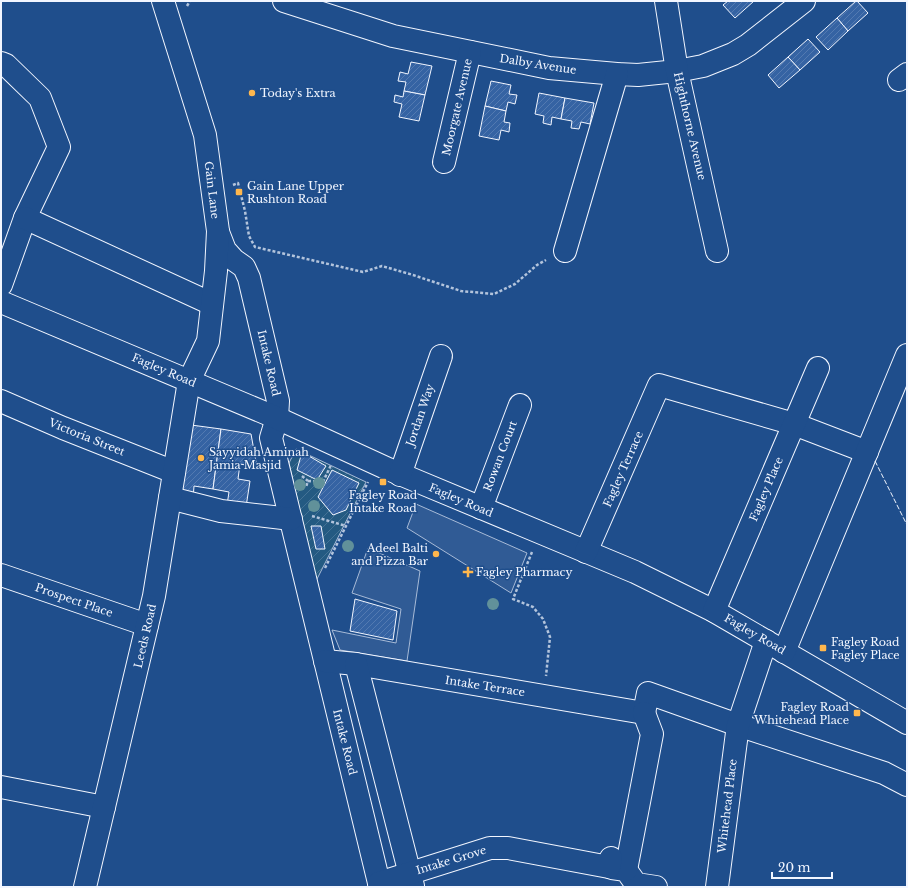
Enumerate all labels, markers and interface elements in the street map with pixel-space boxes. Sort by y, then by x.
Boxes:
street label: Dalby Avenue [499,51,577,77]
street label: Moorgate Avenue [439,57,475,157]
street label: Highthorne Avenue [671,70,709,182]
place label: Today's Extra [260,86,337,100]
marker: Today's Extra [247,88,257,98]
street label: Gain Lane [202,160,222,220]
place label: Gain Lane Upper Rushton Road [247,179,345,206]
marker: Gain Lane Upper Rushton Road [234,187,244,197]
street label: Intake Road [255,329,284,398]
street label: Fagley Road [130,350,199,390]
street label: Jordan Way [402,382,437,450]
street label: Victoria Street [46,415,128,459]
street label: Rowan Court [480,418,520,493]
street label: Fagley Terrace [600,429,646,509]
place label: Sayyidah Aminah Jamia Masjid [207,445,309,472]
marker: Sayyidah Aminah Jamia Masjid [196,453,206,463]
street label: Fagley Place [746,455,786,523]
marker: Fagley Road Intake Road [378,477,388,487]
street label: Fagley Road [427,480,496,520]
place label: Fagley Road Intake Road [349,488,418,515]
place label: Adeel Balti and Pizza Bar [351,541,429,568]
marker: Adeel Balti and Pizza Bar [431,549,441,559]
place label: Fagley Pharmacy [476,565,573,579]
marker: Fagley Pharmacy [463,567,473,577]
street label: Prospect Place [33,580,115,620]
street label: Leeds Road [131,602,159,669]
street label: Fagley Road [722,611,789,657]
place label: Fagley Road Fagley Place [831,635,900,662]
marker: Fagley Road Fagley Place [818,643,828,653]
street label: Intake Terrace [444,673,526,699]
place label: Fagley Road Whitehead Place [753,700,850,727]
street label: Intake Road [330,708,360,777]
marker: Fagley Road Whitehead Place [852,708,862,718]
street label: Whitehead Place [714,758,740,855]
street label: Intake Grove [414,843,488,877]
scale bar [772,854,832,880]
text: 20 m [778,860,810,875]

